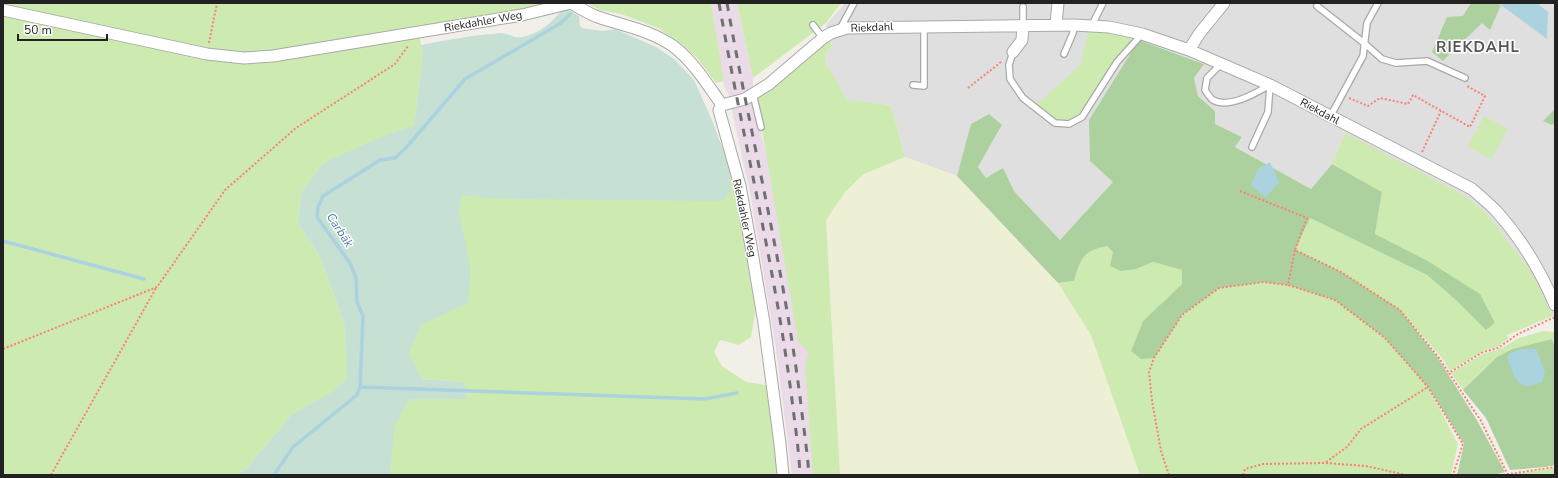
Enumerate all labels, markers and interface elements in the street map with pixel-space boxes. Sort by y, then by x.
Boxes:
street label: Riekdahler Weg [443,7,523,36]
scale bar [18,16,107,42]
street label: Riekdahl [850,19,894,36]
text: 50 m [24,22,52,38]
district label: RIEKDAHL [1436,37,1520,57]
street label: Riekdahl [1297,95,1343,128]
street label: Riekdahler Weg [729,178,760,258]
water label: Carbäk [323,210,358,251]

